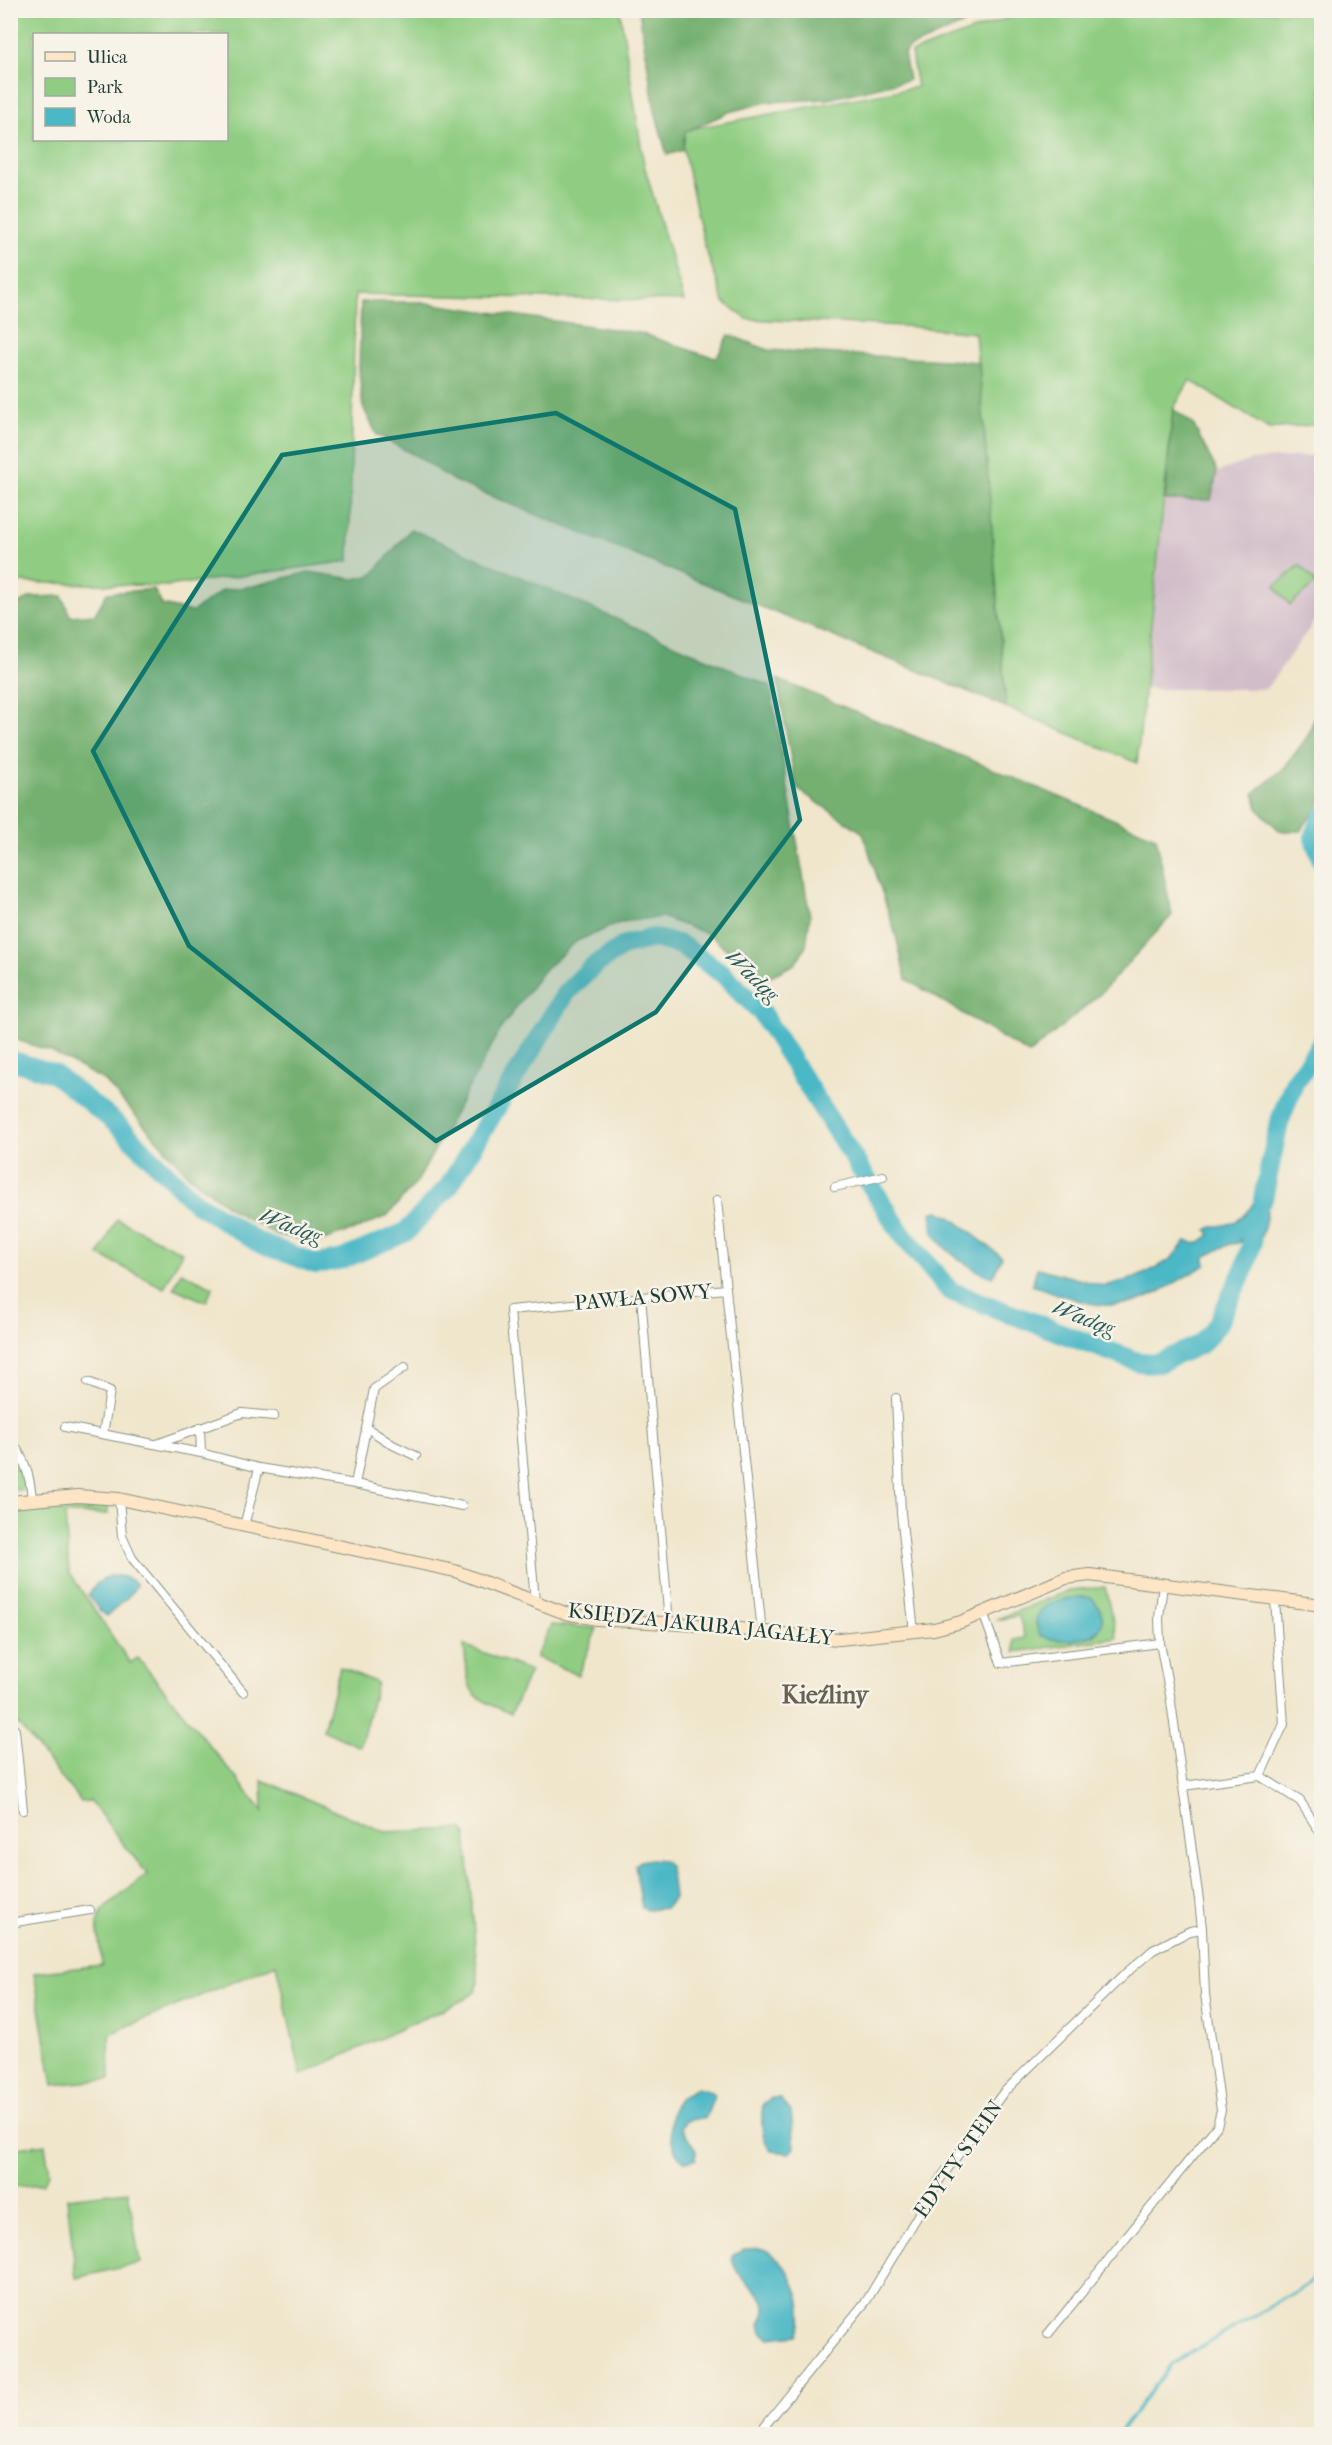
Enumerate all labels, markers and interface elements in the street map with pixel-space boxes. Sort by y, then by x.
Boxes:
legend [33,33,228,141]
text: Ulica [87,47,128,68]
text: Park [87,77,124,98]
text: Woda [86,107,131,128]
water label: Wadąg [720,944,785,1008]
water label: Wadąg [256,1202,326,1250]
street label: PAWŁA SOWY [573,1279,713,1315]
water label: Wadąg [1049,1294,1119,1342]
street label: KSIĘDZA JAKUBA JAGAŁŁY [567,1598,836,1650]
district label: Kieźliny [782,1681,869,1709]
street label: EDYTY STEIN [909,2096,1007,2222]

